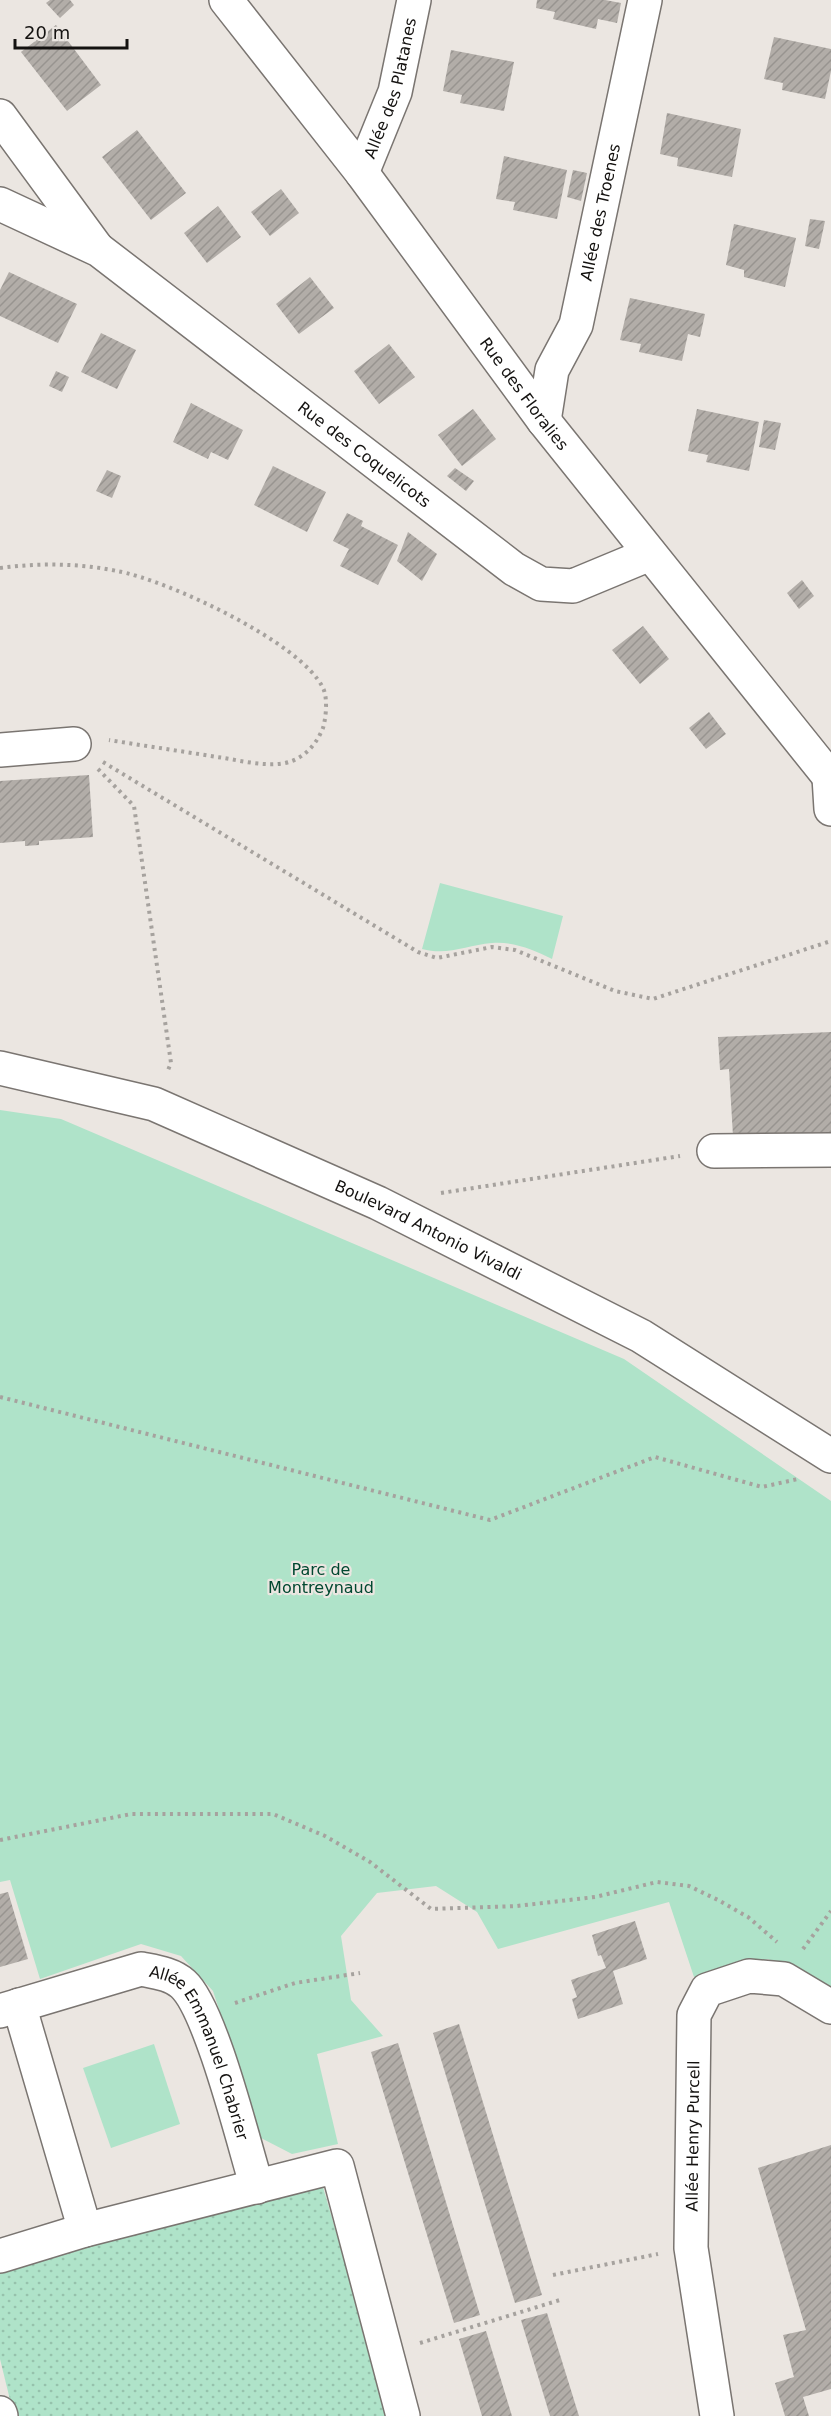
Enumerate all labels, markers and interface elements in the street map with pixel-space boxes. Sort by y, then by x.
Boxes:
scale bar [15,12,128,50]
street label: Allée des Platanes [360,16,420,161]
text: 20 m [24,22,70,43]
street label: Allée des Troenes [576,142,624,282]
street label: Rue des Floralies [476,333,573,454]
street label: Rue des Coquelicots [294,397,435,511]
street label: Boulevard Antonio Vivaldi [332,1176,525,1284]
park label: Parc de Montreynaud [268,1560,374,1597]
street label: Allée Emmanuel Chabrier [148,1961,253,2142]
street label: Allée Henry Purcell [682,2060,703,2212]

